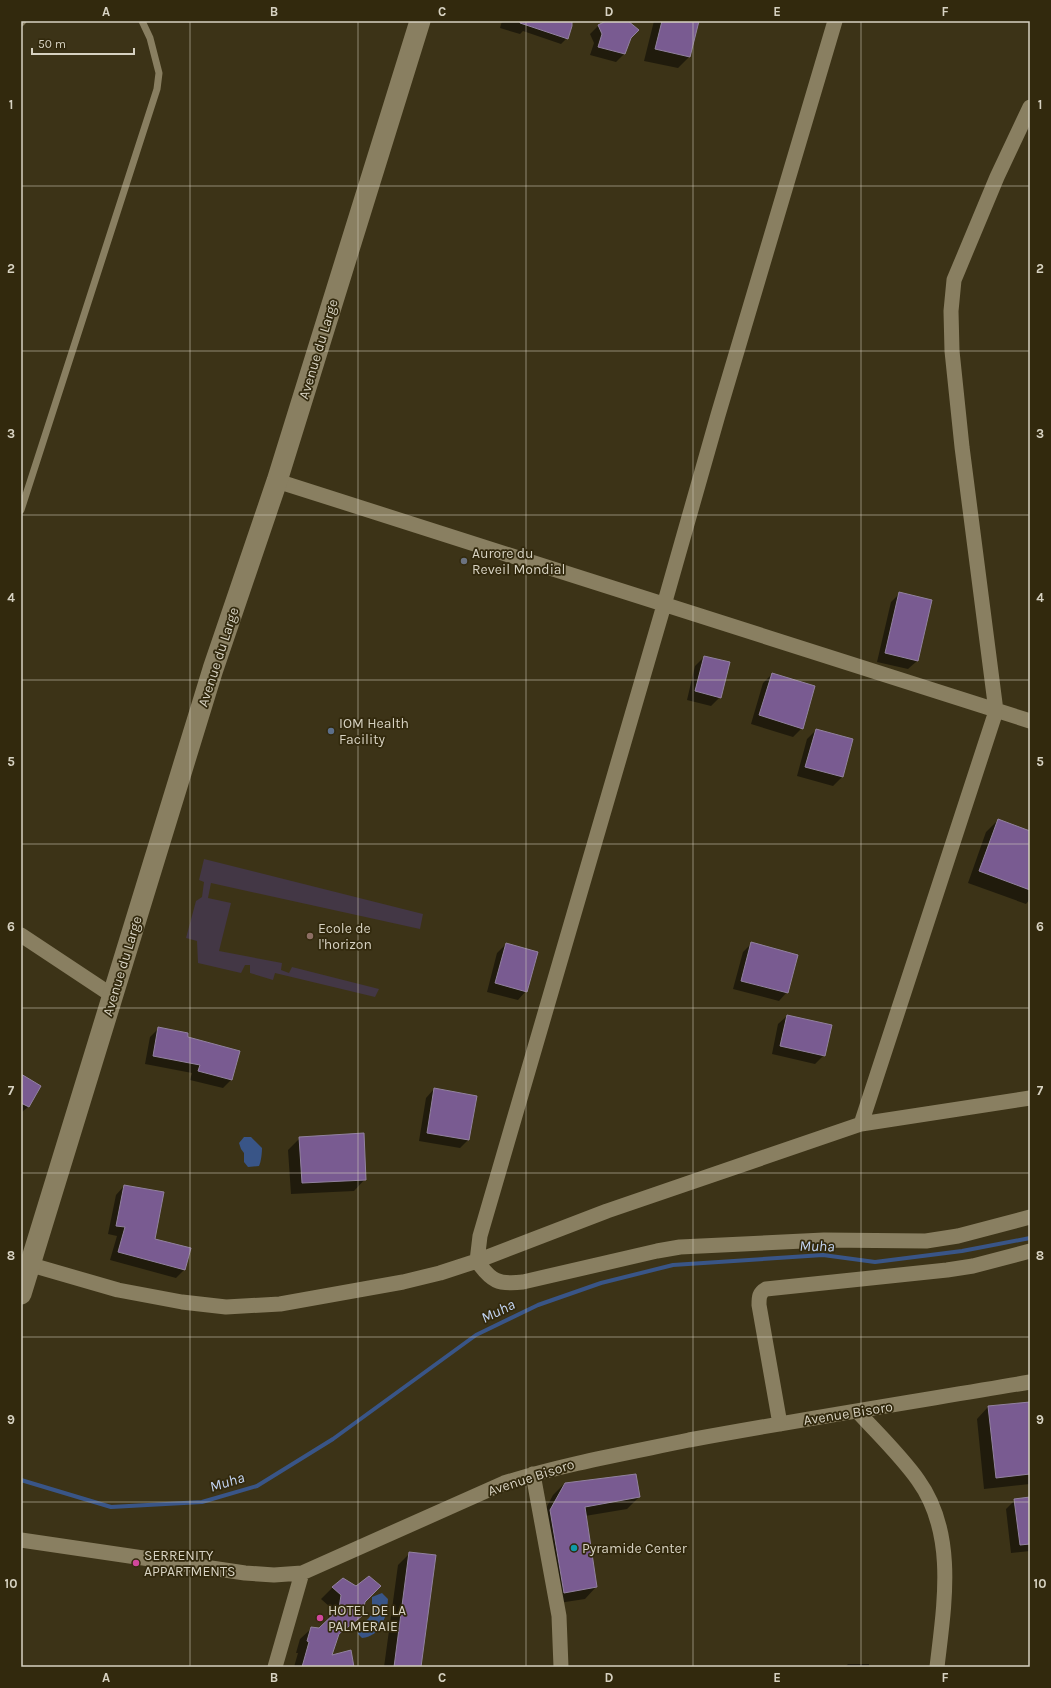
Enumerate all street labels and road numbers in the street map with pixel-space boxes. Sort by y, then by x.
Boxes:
street label: Avenue du Large [295,297,342,401]
street label: Avenue du Large [194,605,243,709]
street label: Avenue du Large [99,914,146,1018]
street label: Avenue Bisoro [802,1398,894,1429]
street label: Avenue Bisoro [486,1455,577,1499]

